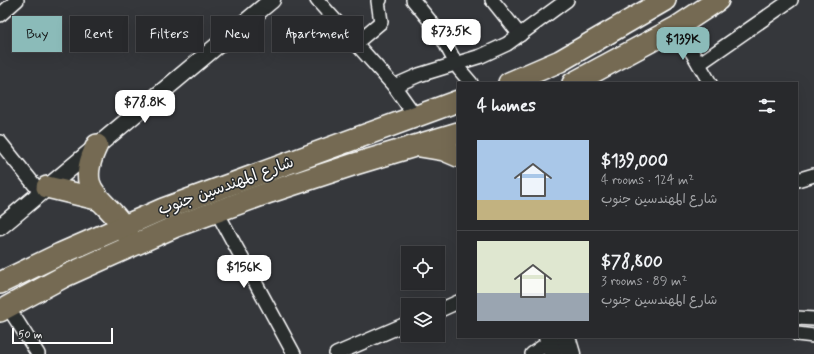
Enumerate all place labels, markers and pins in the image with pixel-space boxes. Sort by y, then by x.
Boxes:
pin: $73.5K [418,19,484,53]
pin: $139K [655,27,711,61]
pin: $78.8K [112,90,178,124]
pin: $156K [216,255,272,289]

